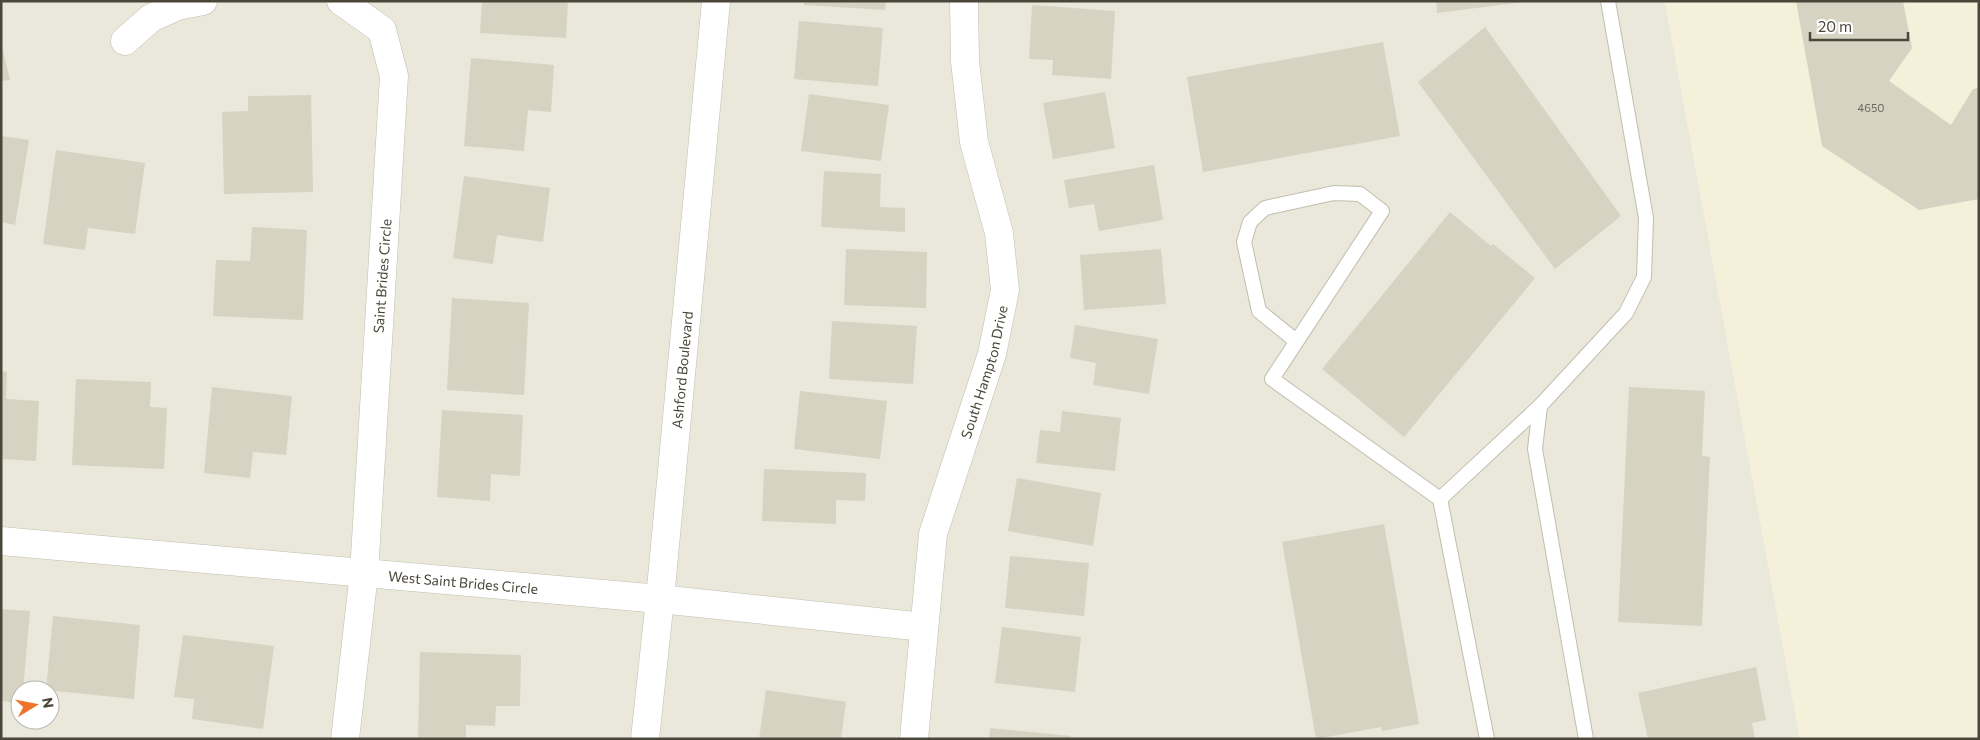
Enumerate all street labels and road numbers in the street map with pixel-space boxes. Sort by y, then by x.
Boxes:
street label: Saint Brides Circle [370,218,394,334]
street label: South Hampton Drive [956,304,1010,440]
street label: Ashford Boulevard [668,310,695,429]
street label: West Saint Brides Circle [388,567,539,597]

